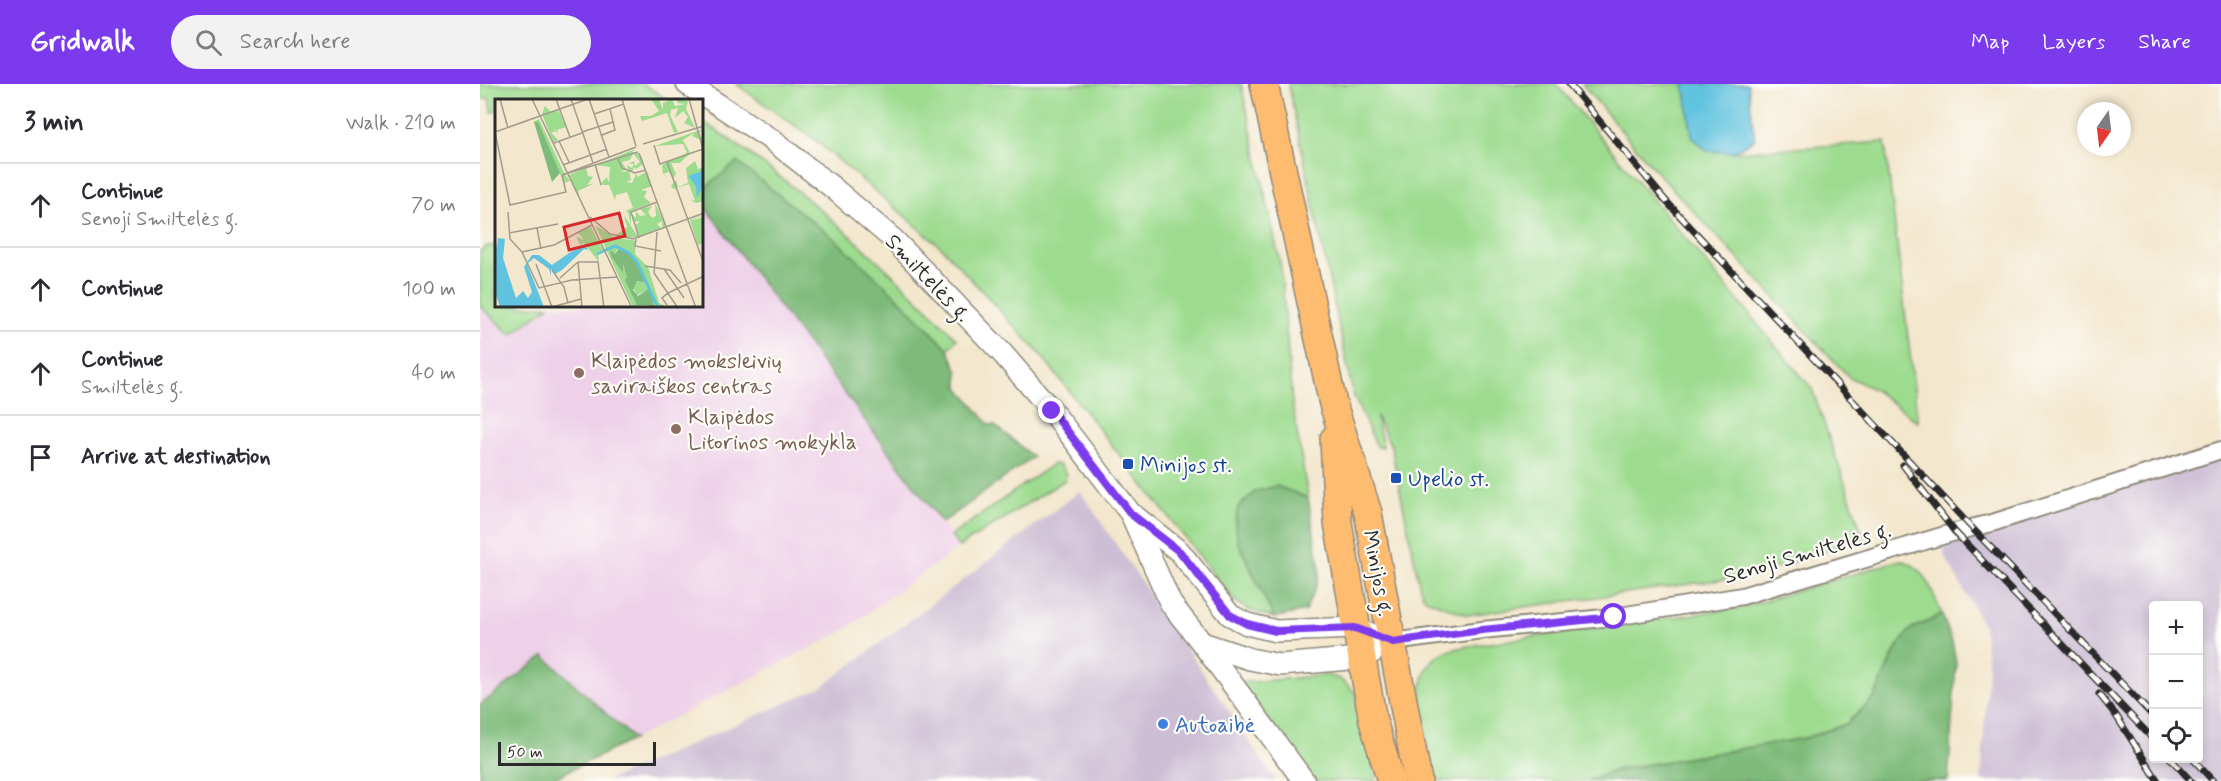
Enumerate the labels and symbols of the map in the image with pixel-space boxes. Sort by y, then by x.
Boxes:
inset map [495,99,704,308]
north arrow [2077,102,2131,156]
street label: Smiltelės g. [876,228,977,331]
place label: Klaipėdos moksleivių saviraiškos centras [591,348,783,401]
marker: Klaipėdos moksleivių saviraiškos centras [572,366,586,380]
route end [1038,397,1064,423]
place label: Klaipėdos Litorinos mokykla [688,404,857,457]
marker: Klaipėdos Litorinos mokykla [669,422,683,436]
place label: Minijos st. [1140,452,1232,480]
marker: Minijos st. [1121,457,1135,471]
place label: Upelio st. [1408,466,1489,494]
marker: Upelio st. [1389,471,1403,485]
street label: Senoji Smiltelės g. [1721,517,1895,594]
street label: Minijos g. [1352,528,1399,619]
route start [1600,603,1626,629]
place label: Autoaibė [1175,712,1256,740]
marker: Autoaibė [1156,717,1170,731]
scale bar [498,739,656,766]

